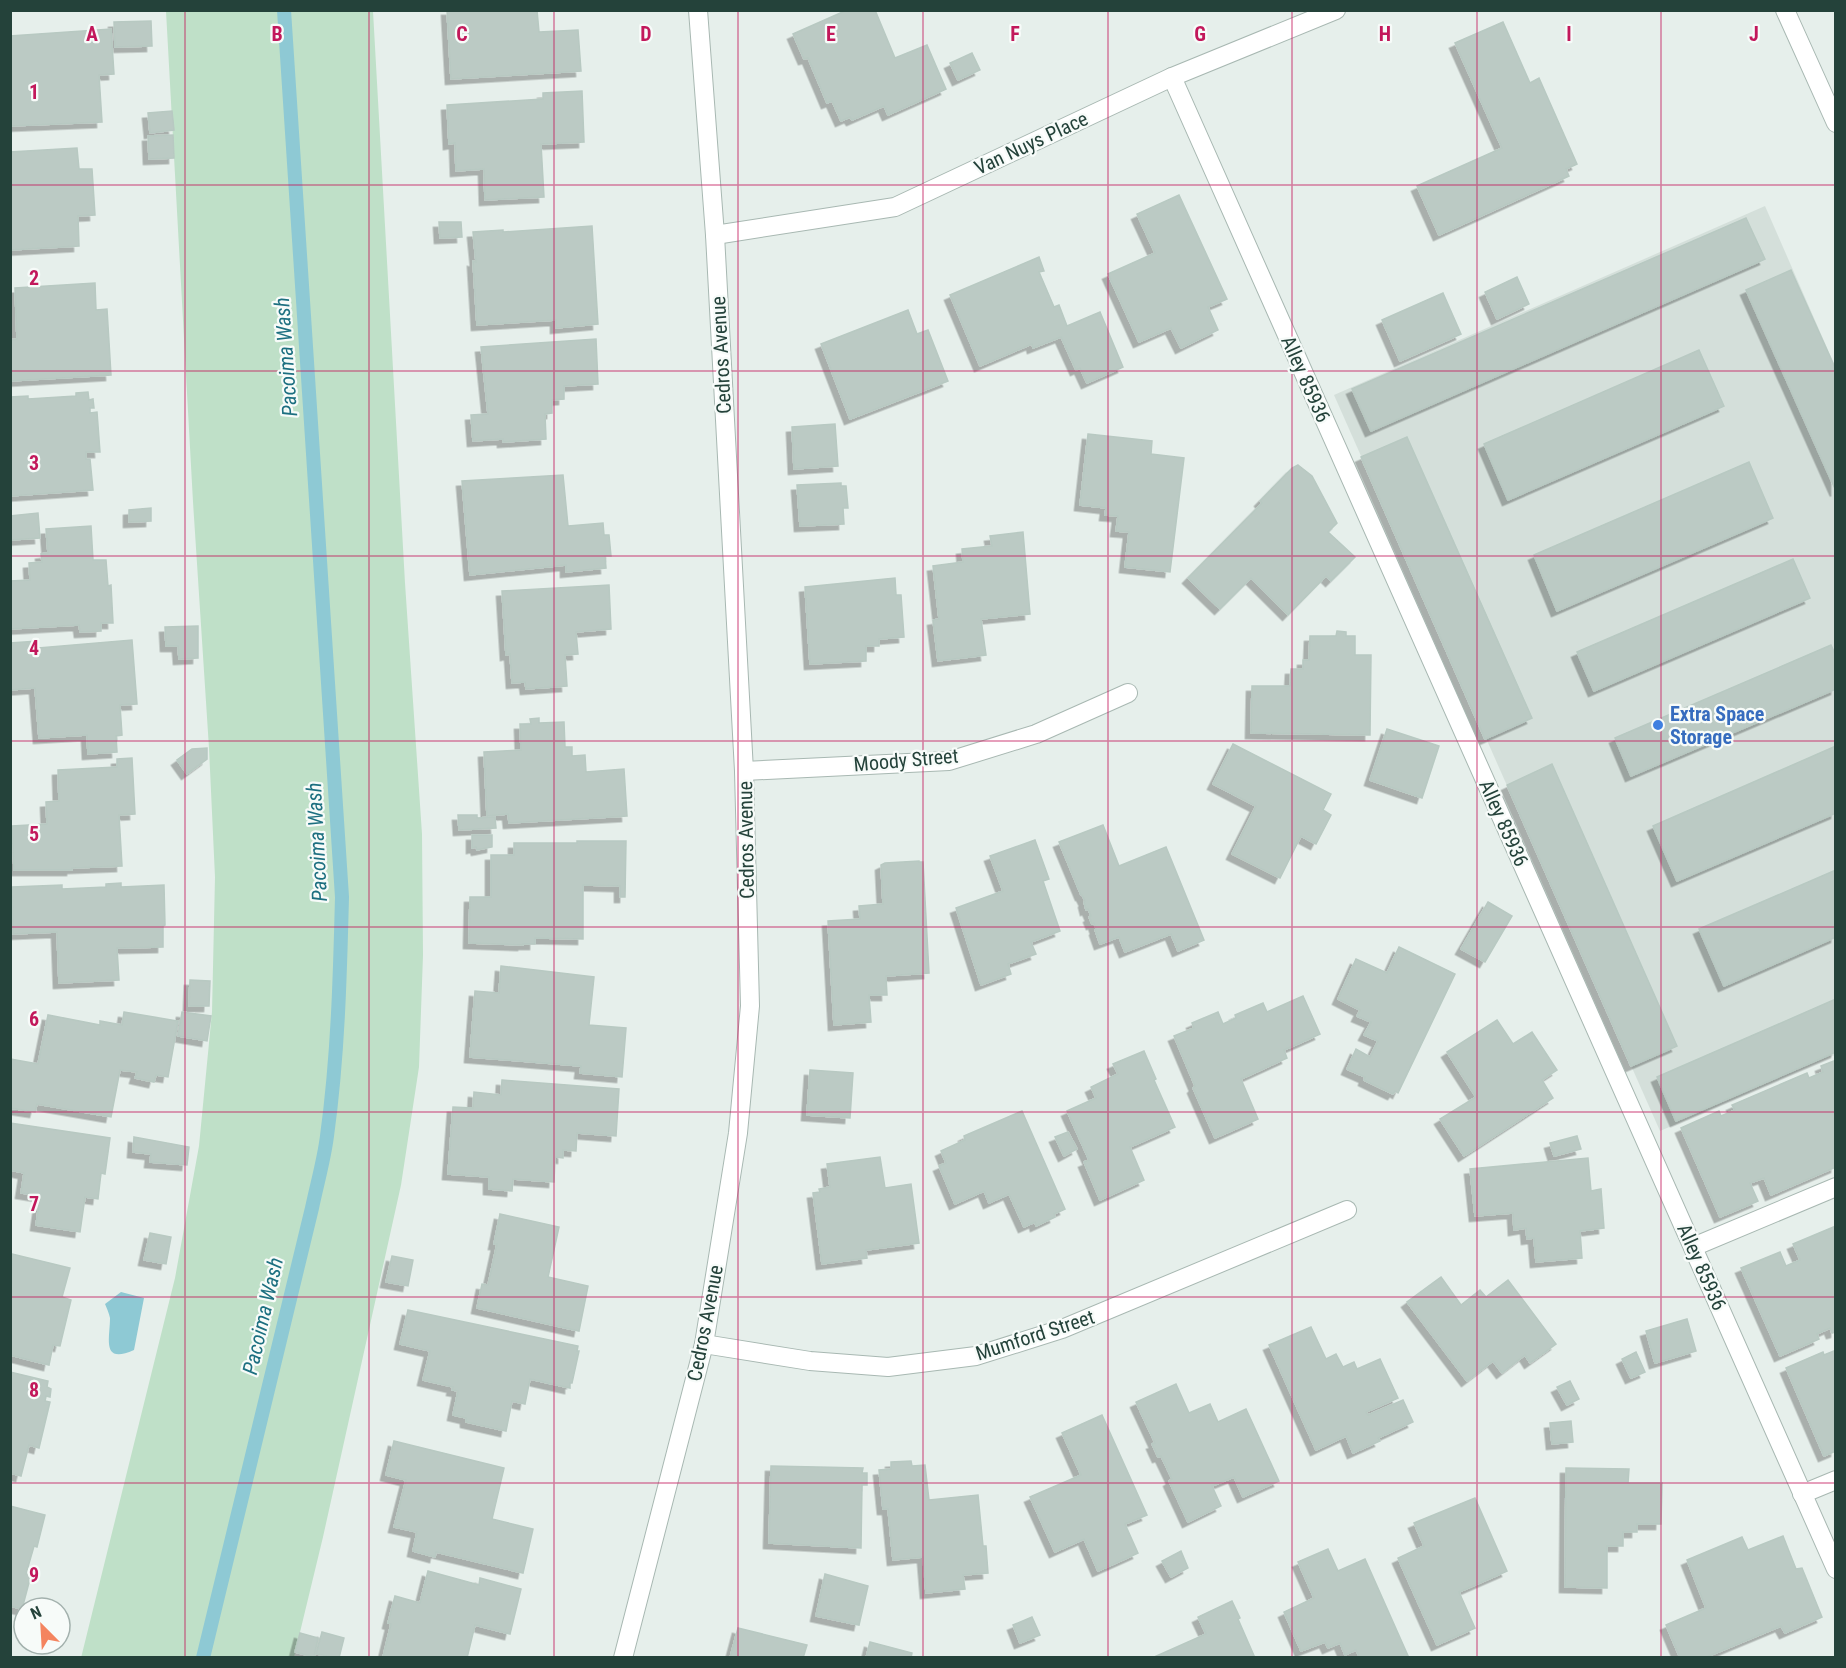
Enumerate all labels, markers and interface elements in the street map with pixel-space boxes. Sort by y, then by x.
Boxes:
text: A [86,22,98,46]
text: B [271,22,283,46]
text: C [456,22,468,46]
text: D [640,22,652,46]
text: E [826,22,836,46]
text: F [1010,22,1020,46]
text: G [1194,22,1206,46]
text: H [1379,22,1391,46]
text: I [1566,22,1572,46]
text: J [1749,22,1759,46]
text: 1 [29,80,39,104]
street label: Van Nuys Place [970,106,1092,180]
text: 2 [29,266,39,290]
street label: Cedros Avenue [706,296,736,414]
water label: Pacoima Wash [270,297,302,417]
street label: Alley 85936 [1276,332,1336,426]
text: 3 [29,451,39,475]
text: 4 [29,636,39,660]
place label: Extra Space Storage [1670,702,1764,749]
marker: Extra Space Storage [1651,718,1665,732]
street label: Moody Street [853,743,959,777]
street label: Alley 85936 [1474,776,1534,870]
street label: Cedros Avenue [733,781,759,899]
water label: Pacoima Wash [302,782,332,902]
text: 5 [29,822,39,846]
text: 6 [29,1007,39,1031]
text: 7 [29,1192,39,1216]
street label: Alley 85936 [1672,1220,1732,1314]
water label: Pacoima Wash [238,1255,288,1377]
street label: Cedros Avenue [682,1263,728,1383]
street label: Mumford Street [973,1304,1098,1365]
text: 8 [29,1378,39,1402]
text: 9 [29,1563,39,1587]
north arrow [12,1596,72,1656]
text: N [28,1602,44,1623]

